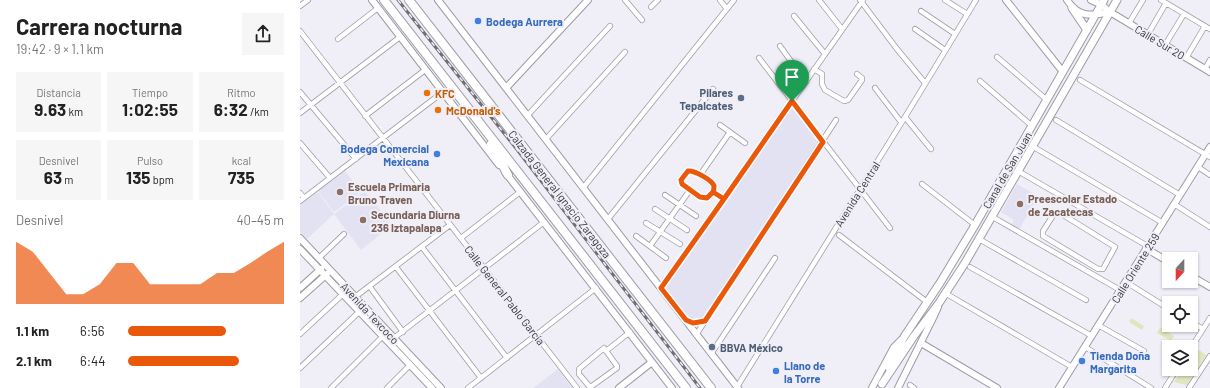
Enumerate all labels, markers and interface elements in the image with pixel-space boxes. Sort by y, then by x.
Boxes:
text: Carrera nocturna [16,13,182,39]
button: share [242,13,284,55]
place label: Bodega Aurrera [486,15,563,28]
marker: Bodega Aurrera [473,16,483,26]
street label: Calle Sur 20 [1133,22,1187,62]
text: 19:42 · 9 × 1.1 km [16,41,104,57]
pin [775,60,809,101]
icon: arrive [781,66,803,88]
text: Distancia [36,86,81,99]
text: Tiempo [132,86,168,99]
text: Ritmo [227,86,256,99]
place label: Pilares Tepalcates [680,86,733,112]
place label: KFC [435,87,455,100]
marker: KFC [422,88,432,98]
marker: Pilares Tepalcates [736,93,746,103]
text: 9.63 [34,99,66,119]
text: 1:02:55 [122,99,178,119]
text: 6:32 [214,99,248,119]
place label: McDonald's [446,104,501,117]
text: km [66,105,83,118]
text: /km [248,105,269,118]
marker: McDonald's [433,105,443,115]
street label: Calzada General Ignacio Zaragoza [506,128,614,260]
street label: Canal de San Juan [980,129,1034,211]
place label: Bodega Comercial Mexicana [340,142,429,168]
marker: Bodega Comercial Mexicana [432,149,442,159]
text: Desnivel [39,154,79,167]
text: Pulso [137,154,163,167]
text: kcal [232,154,251,167]
street label: Avenida Central [832,159,882,229]
text: 63 [44,167,62,187]
text: 135 [126,167,150,187]
text: 735 [228,167,255,187]
text: m [62,173,73,186]
text: bpm [150,173,174,186]
place label: Escuela Primaria Bruno Traven [348,180,430,206]
marker: Escuela Primaria Bruno Traven [335,187,345,197]
place label: Preescolar Estado de Zacatecas [1028,192,1117,218]
marker: Preescolar Estado de Zacatecas [1015,199,1025,209]
place label: Secundaria Diurna 236 Iztapalapa [371,208,460,234]
text: Desnivel [16,212,63,228]
text: 40–45 m [236,212,284,228]
marker: Secundaria Diurna 236 Iztapalapa [358,215,368,225]
street label: Calle Oriente 259 [1108,230,1162,305]
street label: Calle General Pablo García [462,243,548,347]
north arrow [1162,252,1198,288]
map controls [1162,252,1198,376]
street label: Avenida Texcoco [338,280,402,346]
button: locate [1162,296,1198,332]
text: 1.1 km [16,323,49,339]
text: 6:56 [80,323,104,339]
button: layers [1162,340,1198,376]
place label: BBVA México [720,341,783,354]
marker: BBVA México [707,342,717,352]
place label: Tienda Doña Margarita [1090,349,1150,375]
text: 2.1 km [16,353,52,369]
text: 6:44 [80,353,105,369]
marker: Tienda Doña Margarita [1077,356,1087,366]
place label: Llano de la Torre [784,359,825,385]
marker: Llano de la Torre [771,366,781,376]

